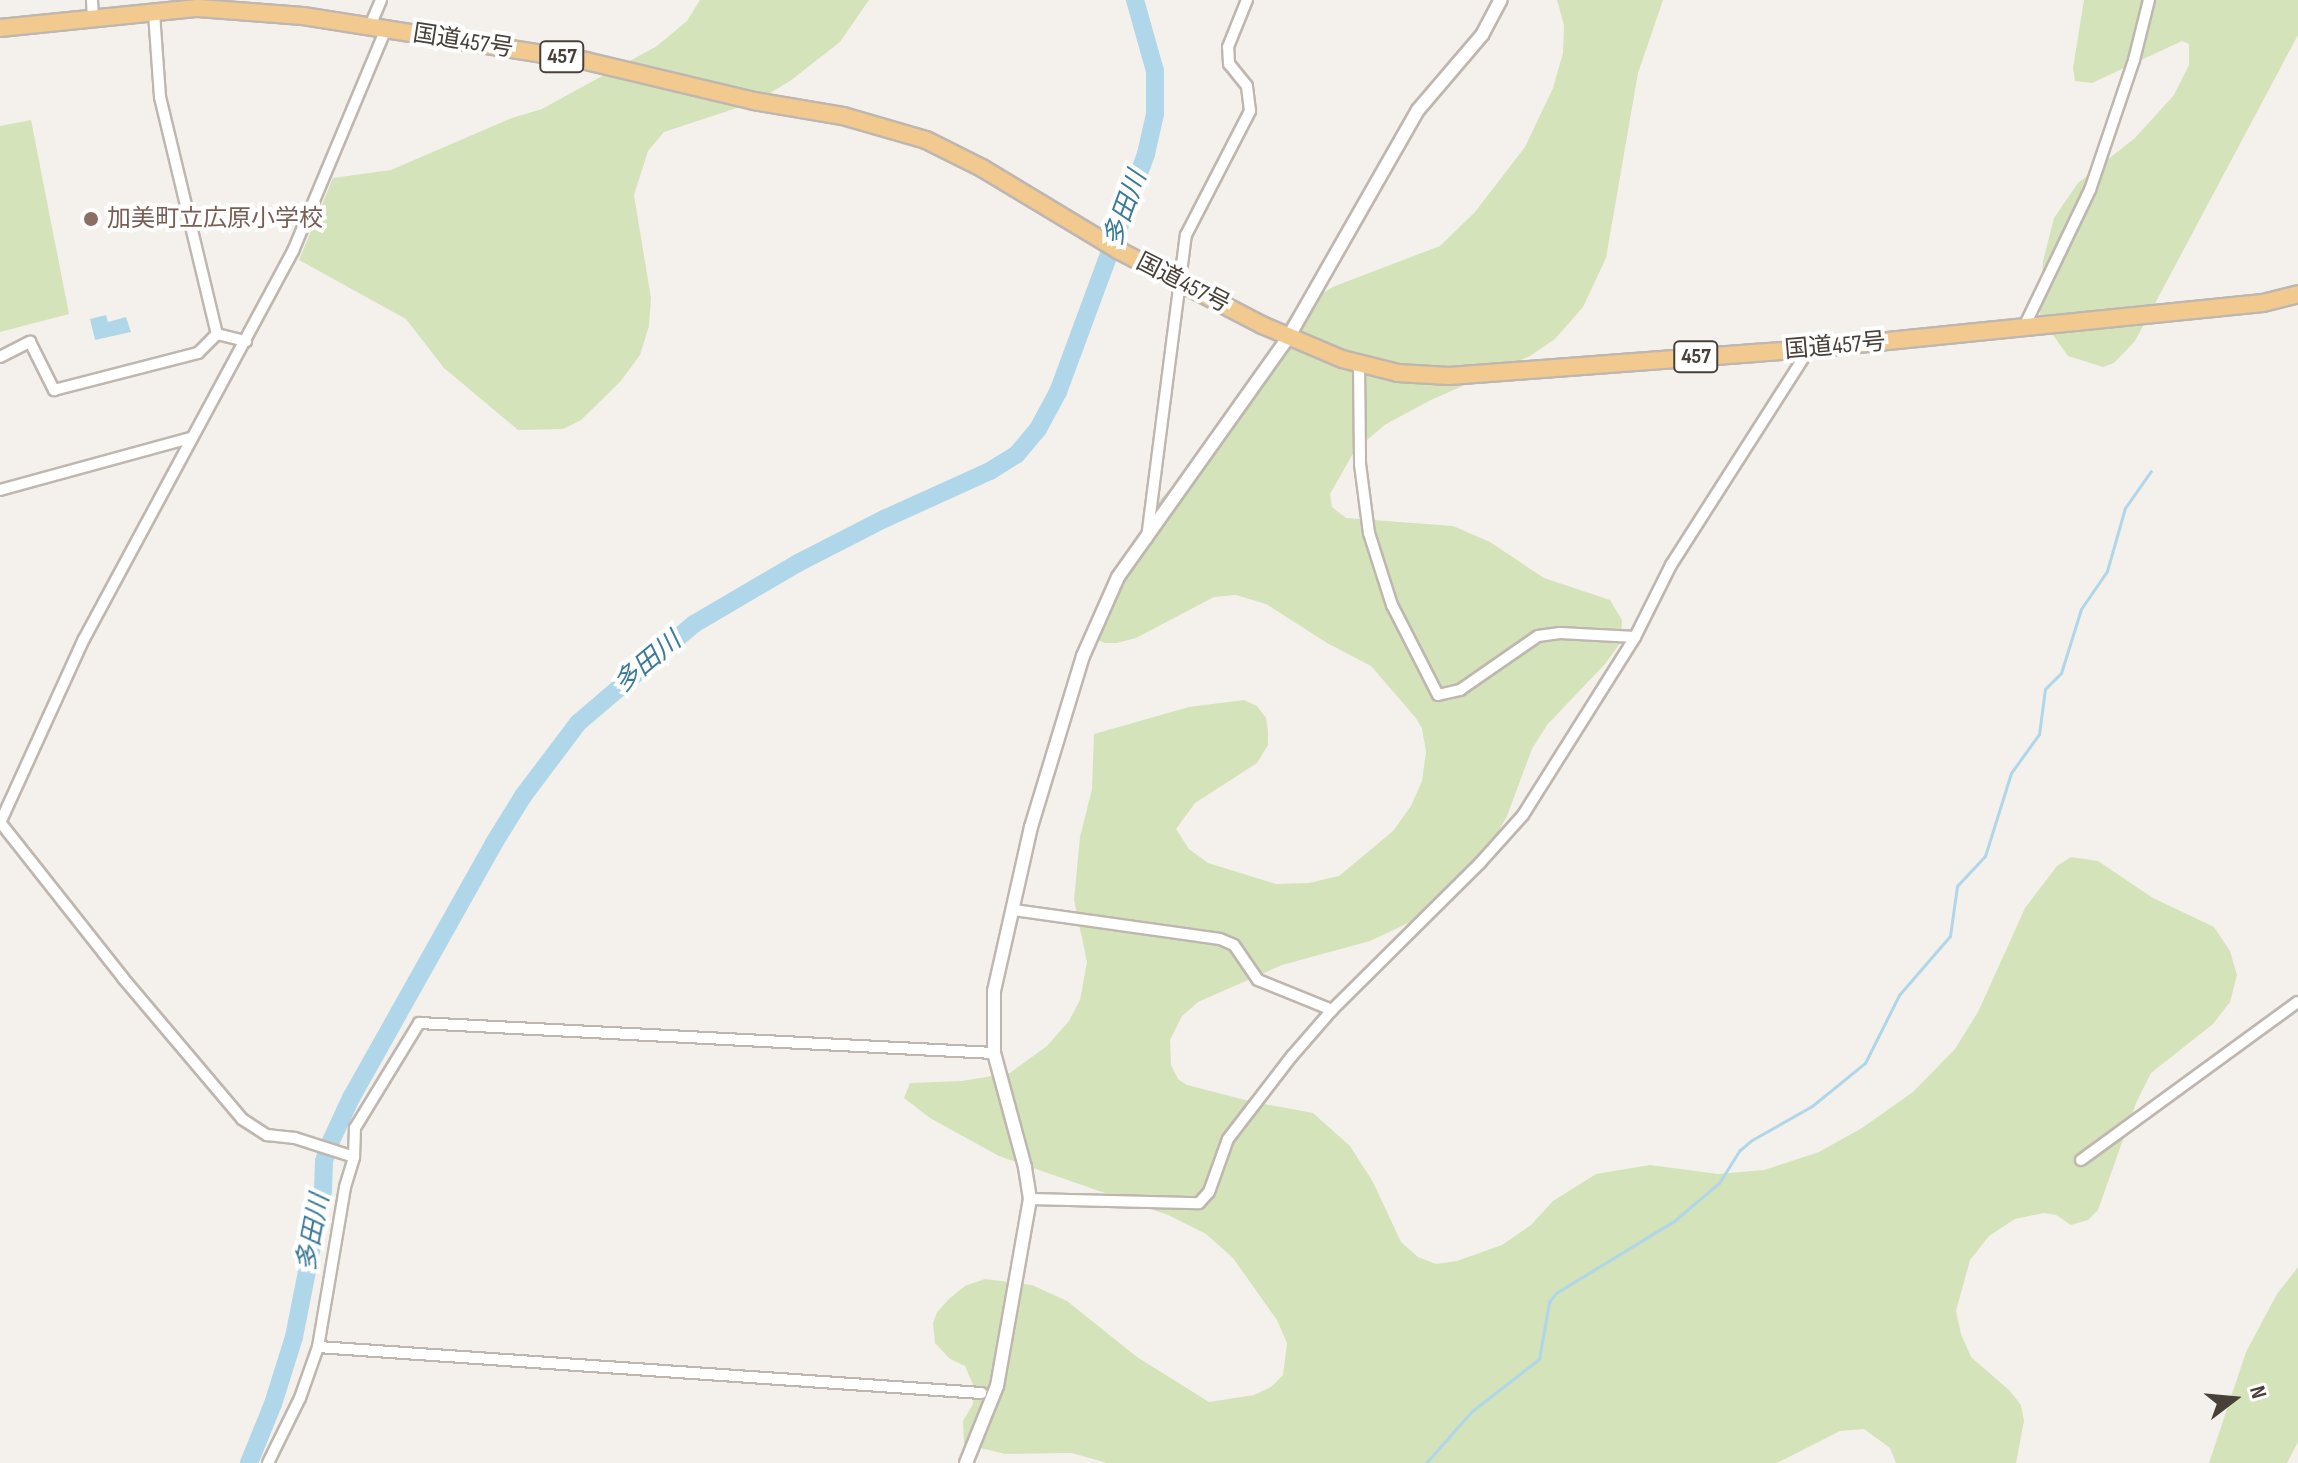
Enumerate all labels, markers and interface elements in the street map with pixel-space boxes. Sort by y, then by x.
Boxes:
street label: 国道457号 [411,19,515,63]
road number: 457 [538,39,586,75]
water label: 多田川 [1098,167,1154,251]
place label: 加美町立広原小学校 [107,205,323,233]
marker: 加美町立広原小学校 [82,210,100,228]
street label: 国道457号 [1131,247,1235,319]
street label: 国道457号 [1783,327,1887,365]
road number: 457 [1672,339,1720,375]
water label: 多田川 [608,626,688,700]
water label: 多田川 [291,1192,337,1274]
north arrow [2194,1359,2274,1439]
text: N [2243,1383,2272,1402]

